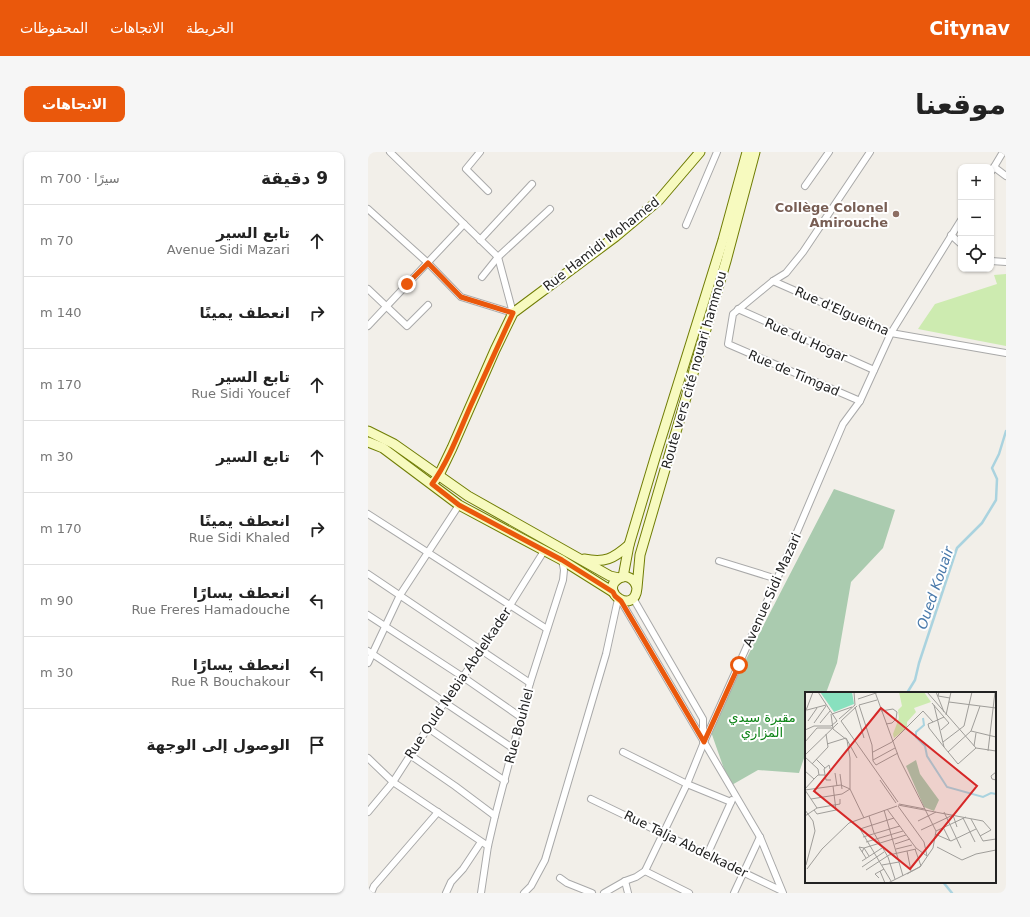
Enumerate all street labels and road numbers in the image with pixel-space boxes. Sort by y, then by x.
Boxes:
street label: Rue Hamidi Mohamed [540,194,662,294]
street label: Route vers cité nouari hammou [659,269,729,471]
street label: Rue d'Elgueitna [792,283,892,339]
street label: Rue du Hogar [762,315,850,365]
street label: Rue de Timgad [746,347,842,399]
street label: Avenue Sidi Mazari [740,531,804,649]
street label: Rue Ould Nebia Abdelkader [402,604,515,761]
street label: Rue Bouhlel [502,687,536,765]
street label: Rue Talja Abdelkader [622,808,751,881]

